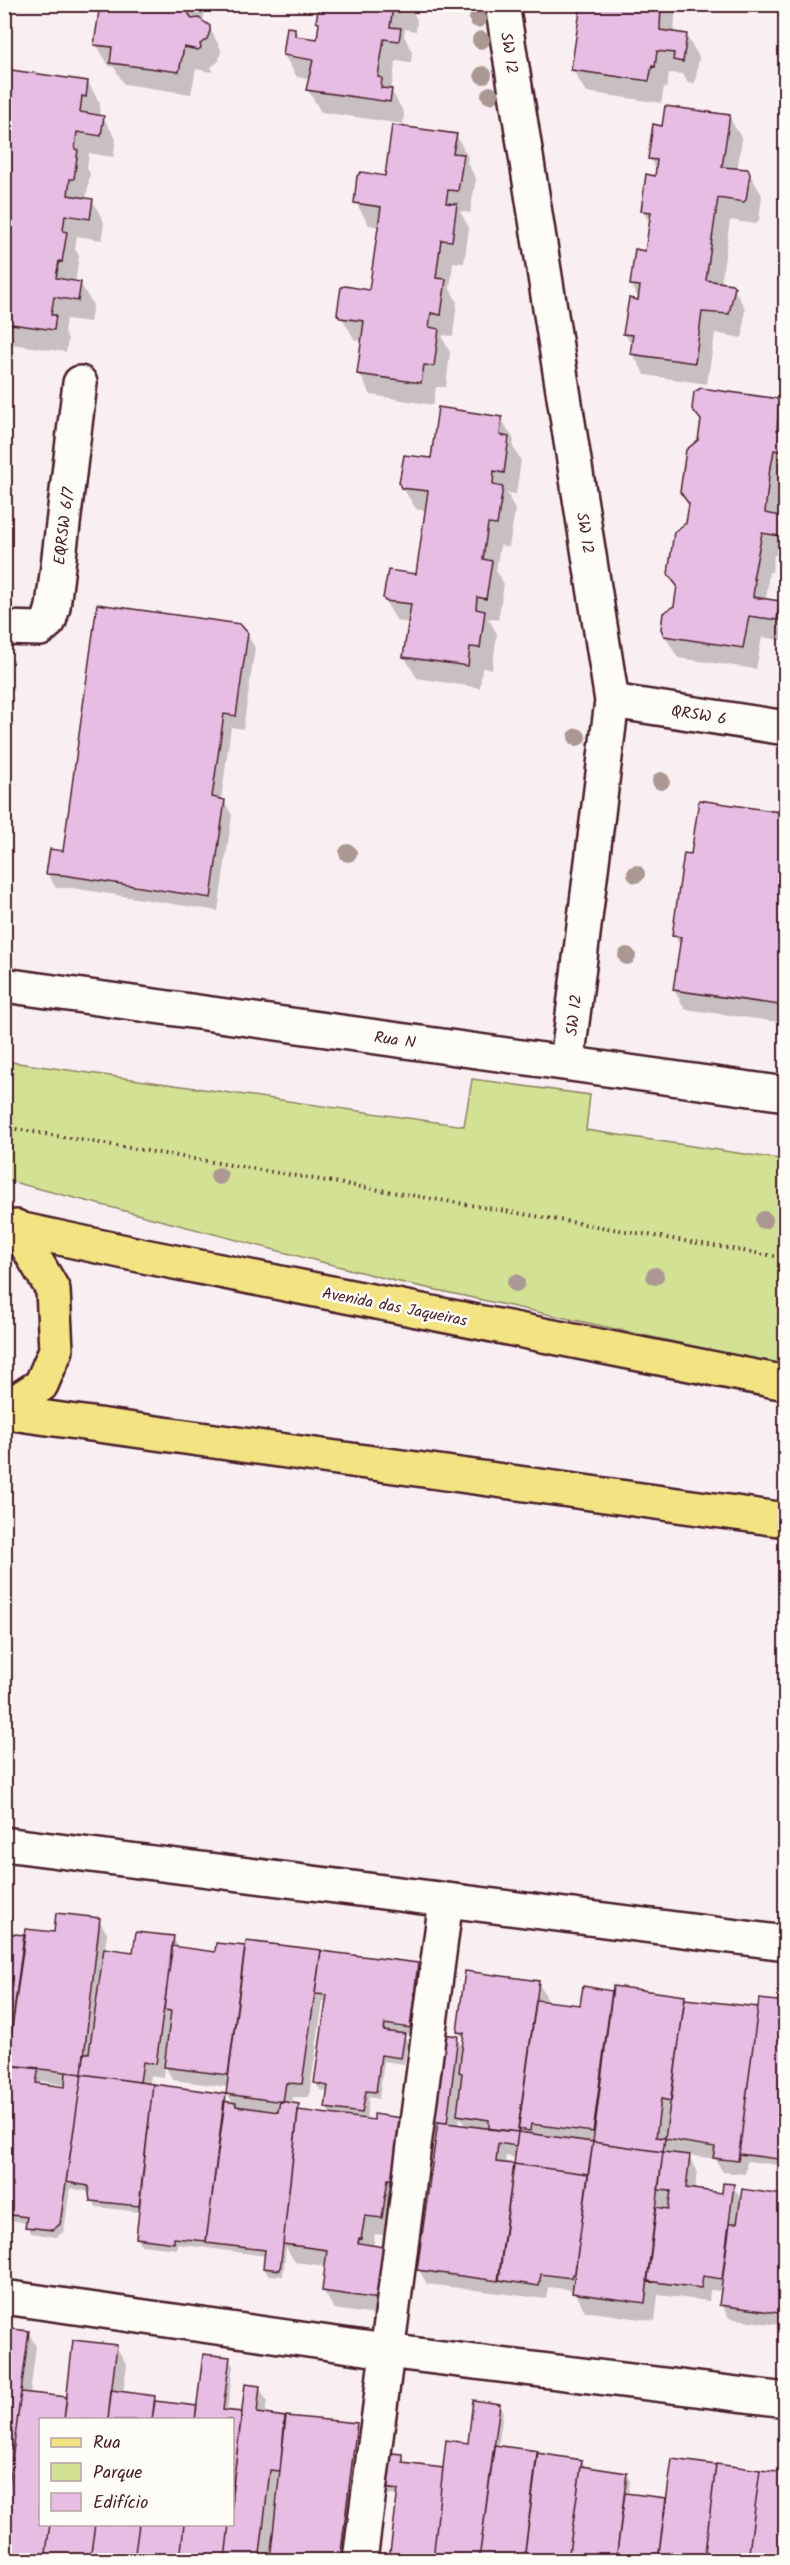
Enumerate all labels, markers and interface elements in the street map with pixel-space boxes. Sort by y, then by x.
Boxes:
street label: SW 12 [493,31,524,76]
street label: EQRSW 6/7 [47,485,82,567]
street label: SW 12 [569,511,600,556]
street label: QRSW 6 [669,699,728,732]
street label: SW 12 [560,993,589,1037]
street label: Rua N [372,1025,417,1056]
street label: Avenida das Jaqueiras [320,1281,470,1334]
legend [39,2418,234,2526]
text: Rua [93,2429,121,2458]
text: Parque [93,2459,142,2488]
text: Edifício [93,2489,148,2518]

